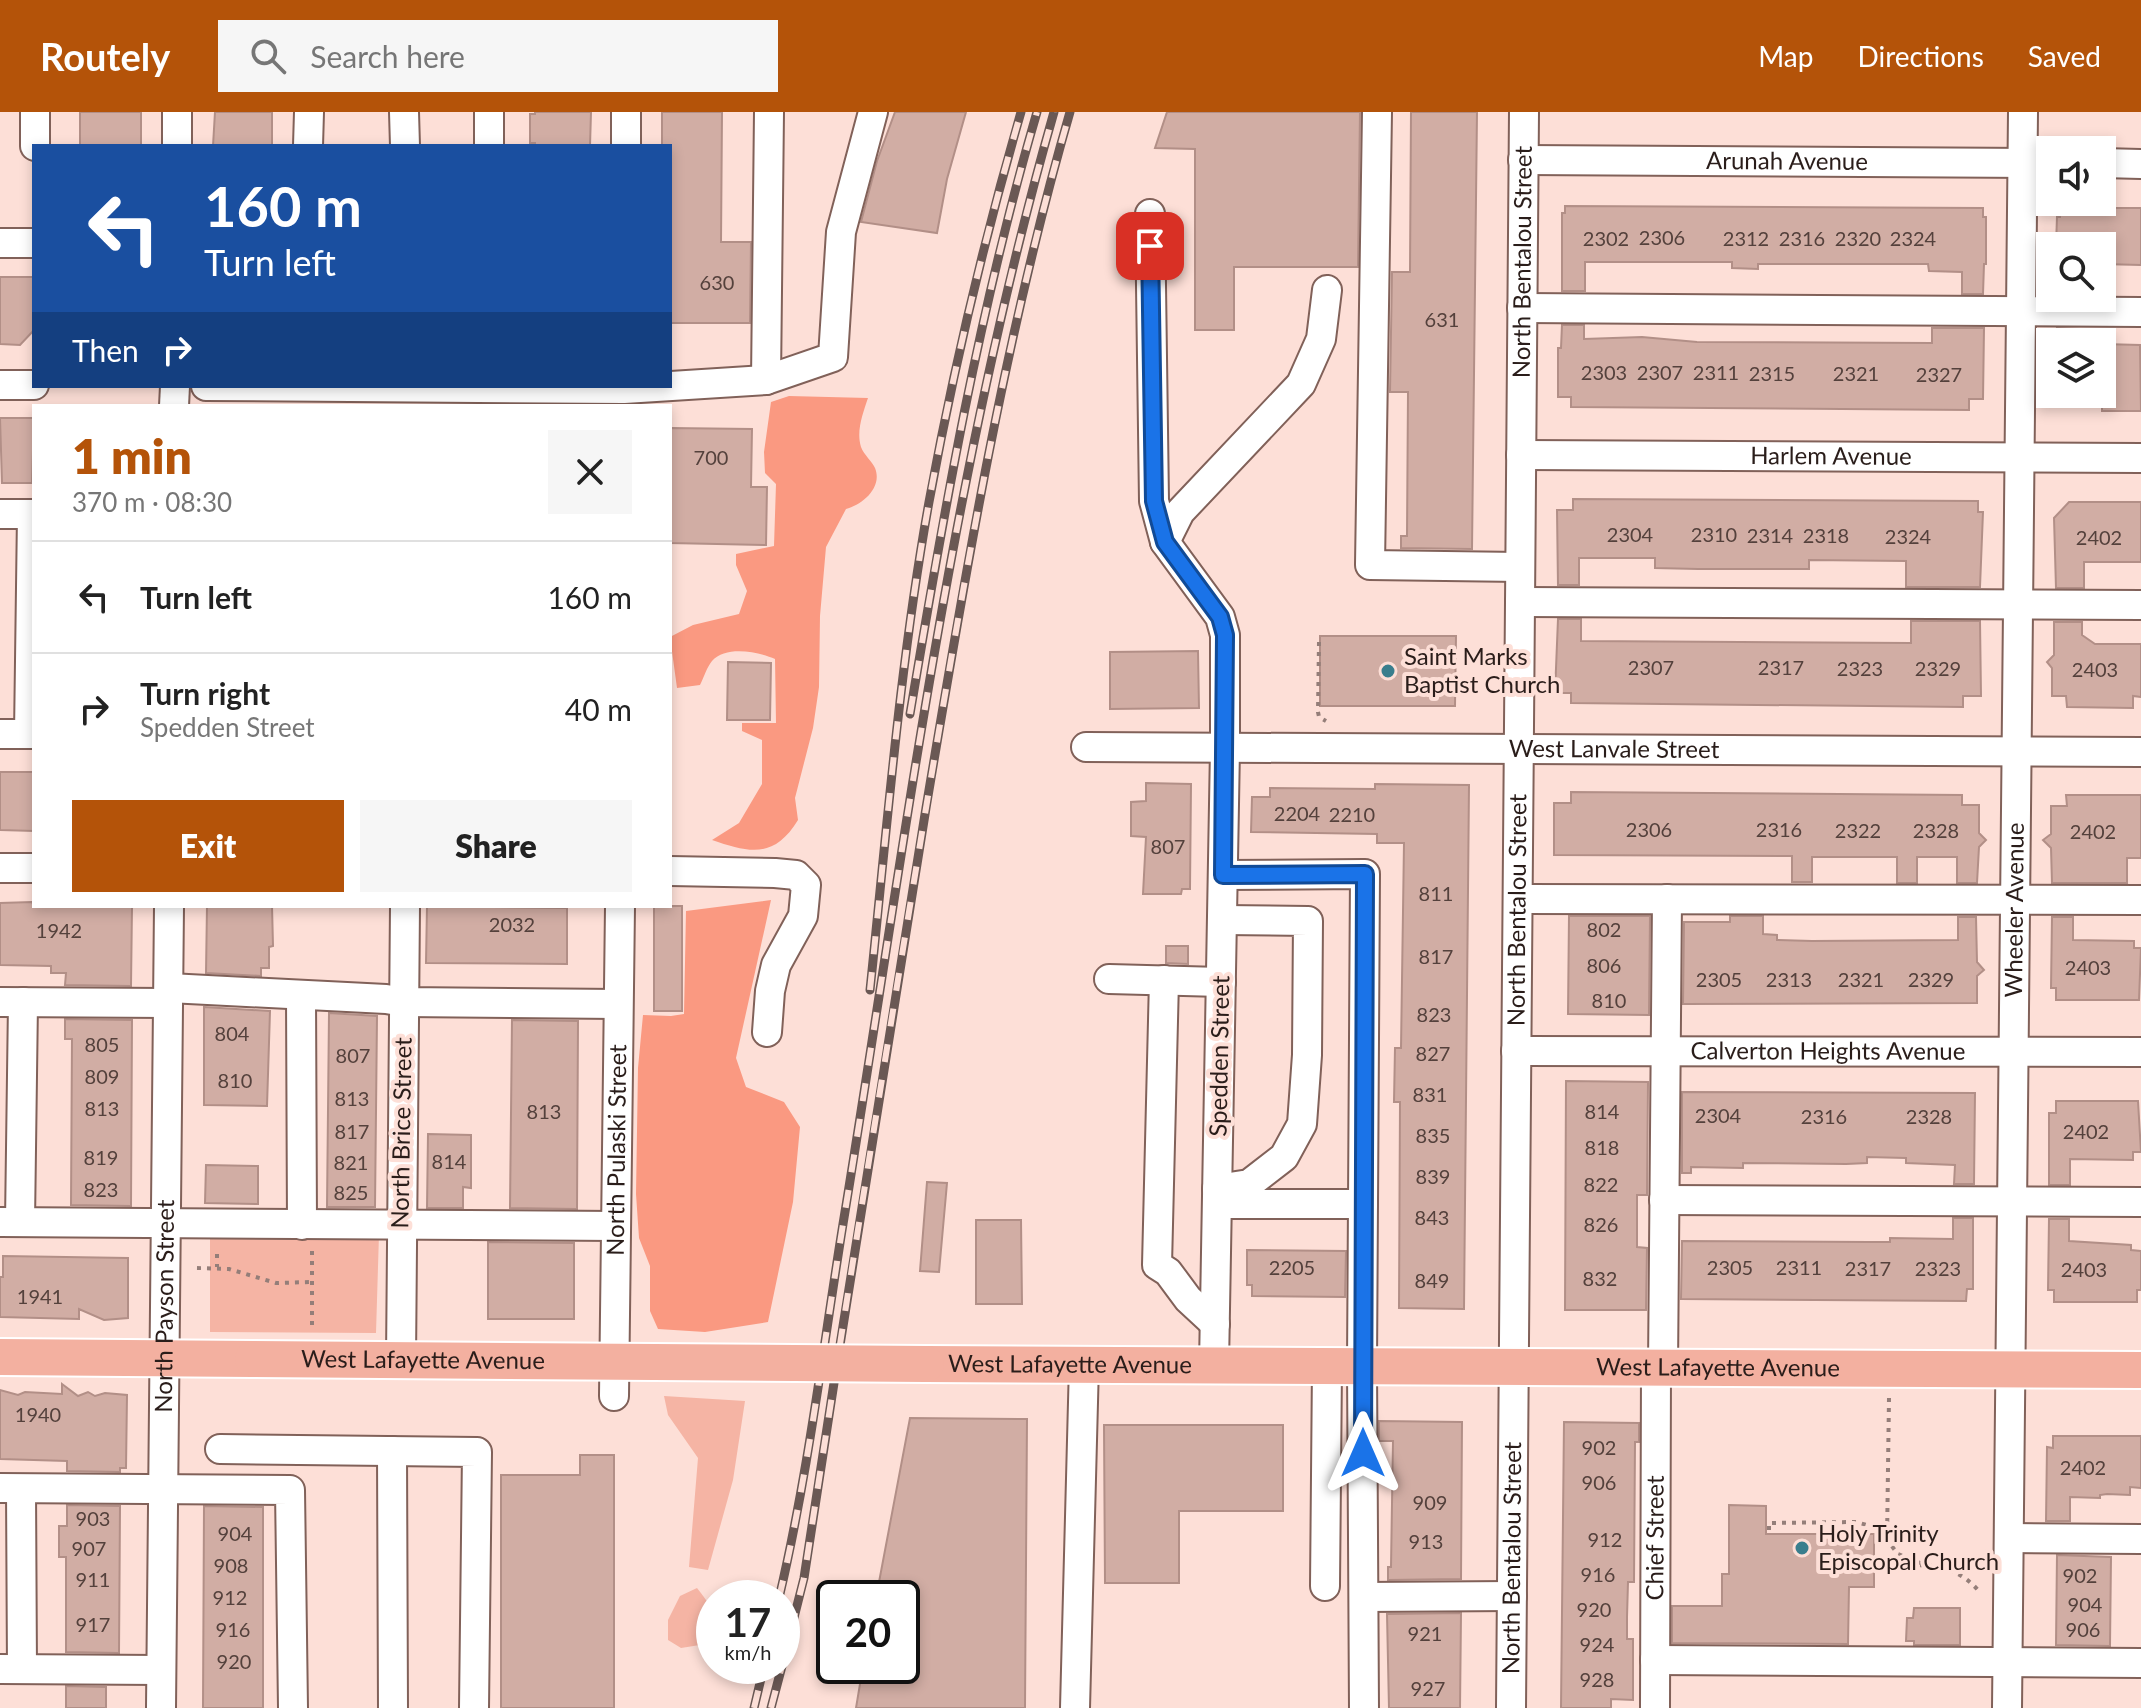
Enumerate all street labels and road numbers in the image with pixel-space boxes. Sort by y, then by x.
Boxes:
street label: North Bentalou Street [1506,145,1537,378]
street label: Arunah Avenue [1706,145,1868,175]
street label: Harlem Avenue [1750,440,1912,470]
street label: West Lanvale Street [1509,733,1720,763]
street label: North Bentalou Street [1501,793,1531,1026]
street label: Wheeler Avenue [1998,822,2029,998]
street label: Spedden Street [1203,975,1234,1137]
street label: Calverton Heights Avenue [1691,1035,1965,1065]
street label: North Brice Street [384,1037,417,1229]
street label: North Pulaski Street [600,1044,631,1256]
street label: North Payson Street [148,1199,179,1413]
street label: West Lafayette Avenue [301,1343,545,1374]
street label: West Lafayette Avenue [948,1348,1192,1378]
street label: West Lafayette Avenue [1596,1351,1840,1382]
street label: North Bentalou Street [1495,1441,1526,1674]
street label: Chief Street [1639,1475,1669,1601]

